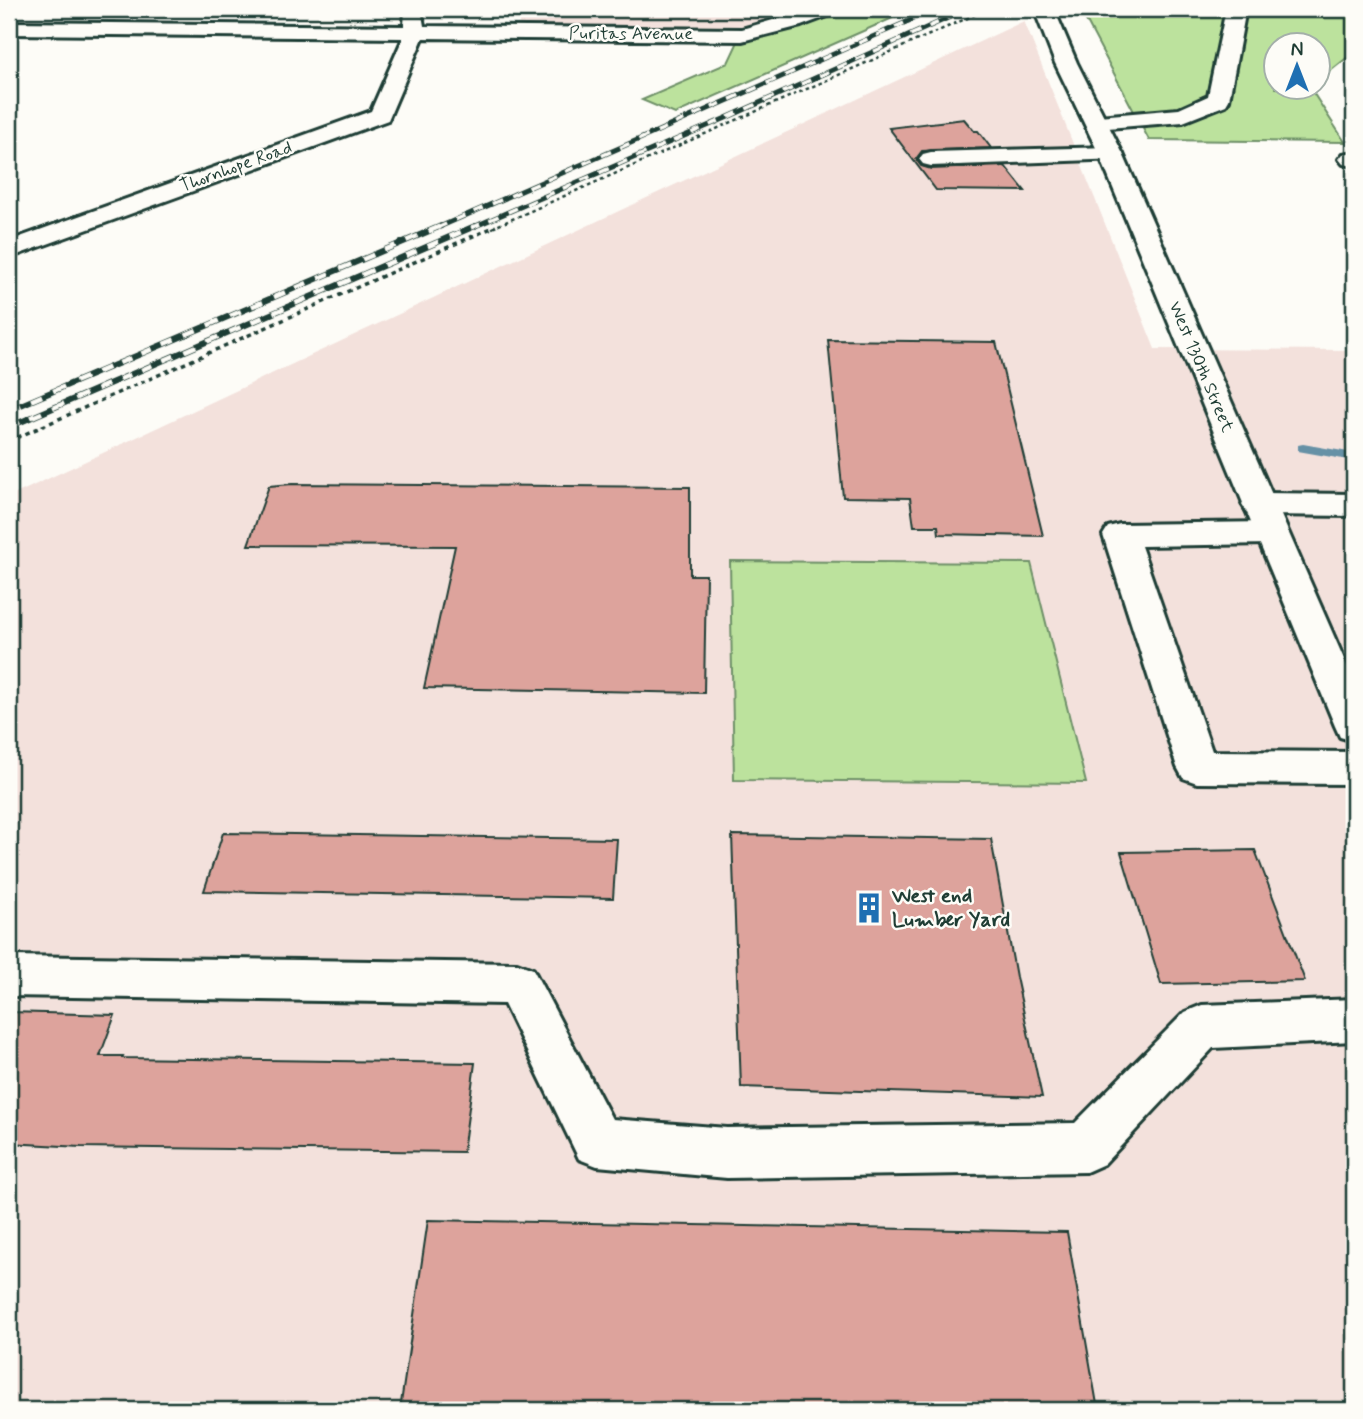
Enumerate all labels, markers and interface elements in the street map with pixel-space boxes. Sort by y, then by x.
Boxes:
street label: Puritas Avenue [569,22,693,46]
north arrow [1262,32,1332,102]
text: N [1291,38,1303,63]
street label: Thornhope Road [177,136,295,198]
street label: West 130th Street [1163,298,1240,436]
place label: West end Lumber Yard [891,882,1010,934]
building icon: West end Lumber Yard [852,891,886,925]

